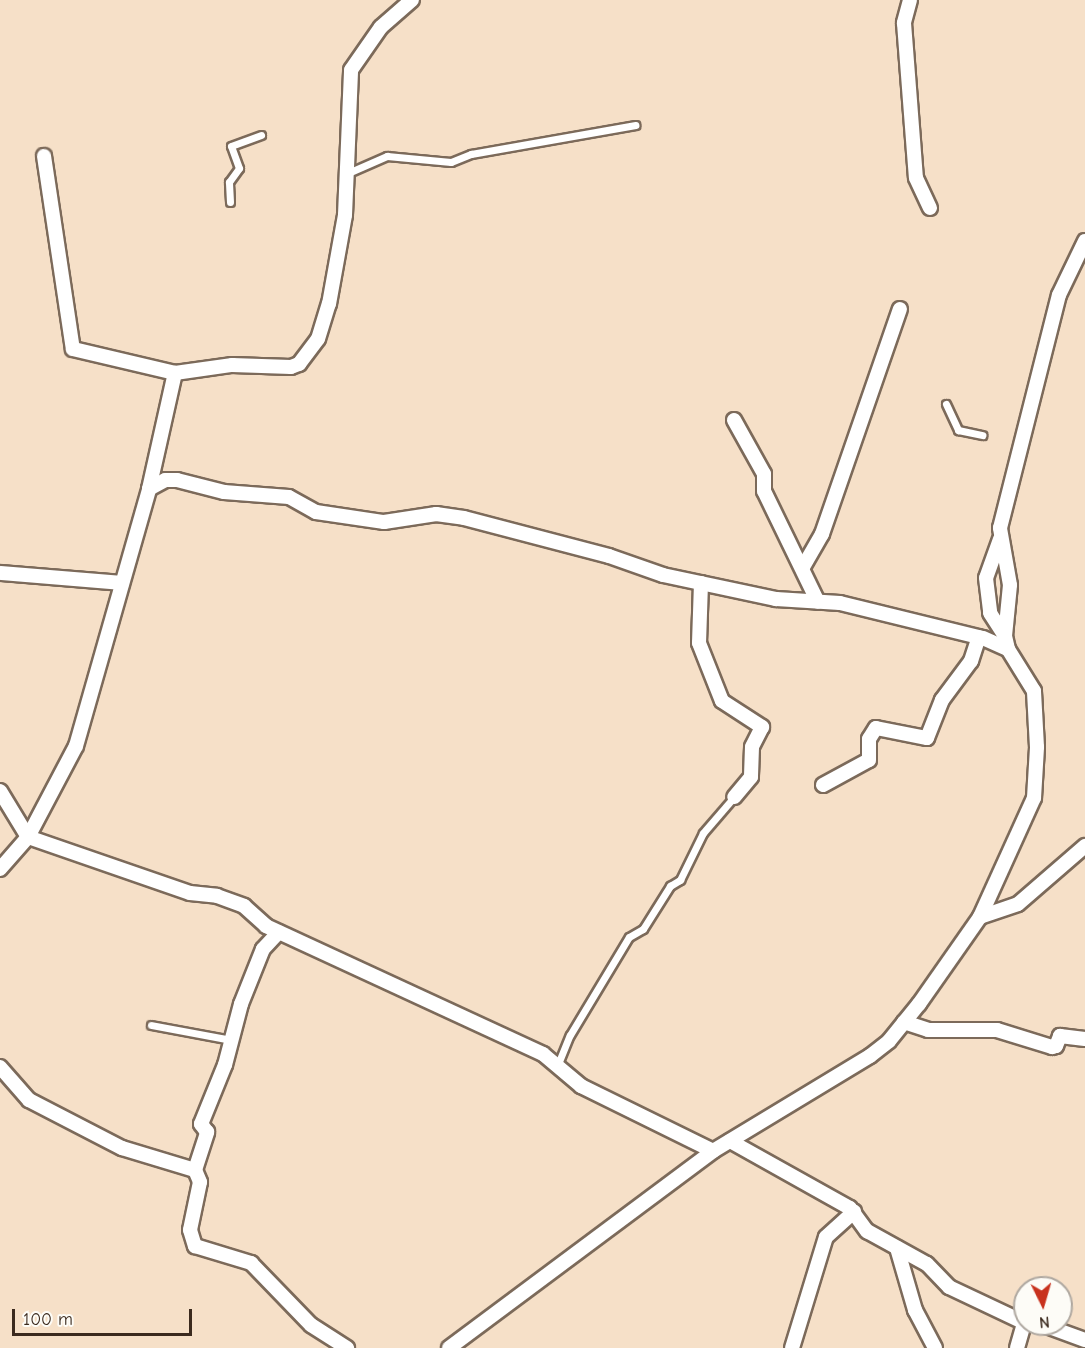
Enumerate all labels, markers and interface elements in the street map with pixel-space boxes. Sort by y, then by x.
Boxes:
north arrow [1013,1276,1073,1336]
scale bar [15,1297,195,1335]
text: 100 m [23,1309,73,1330]
text: N [1038,1313,1050,1331]

